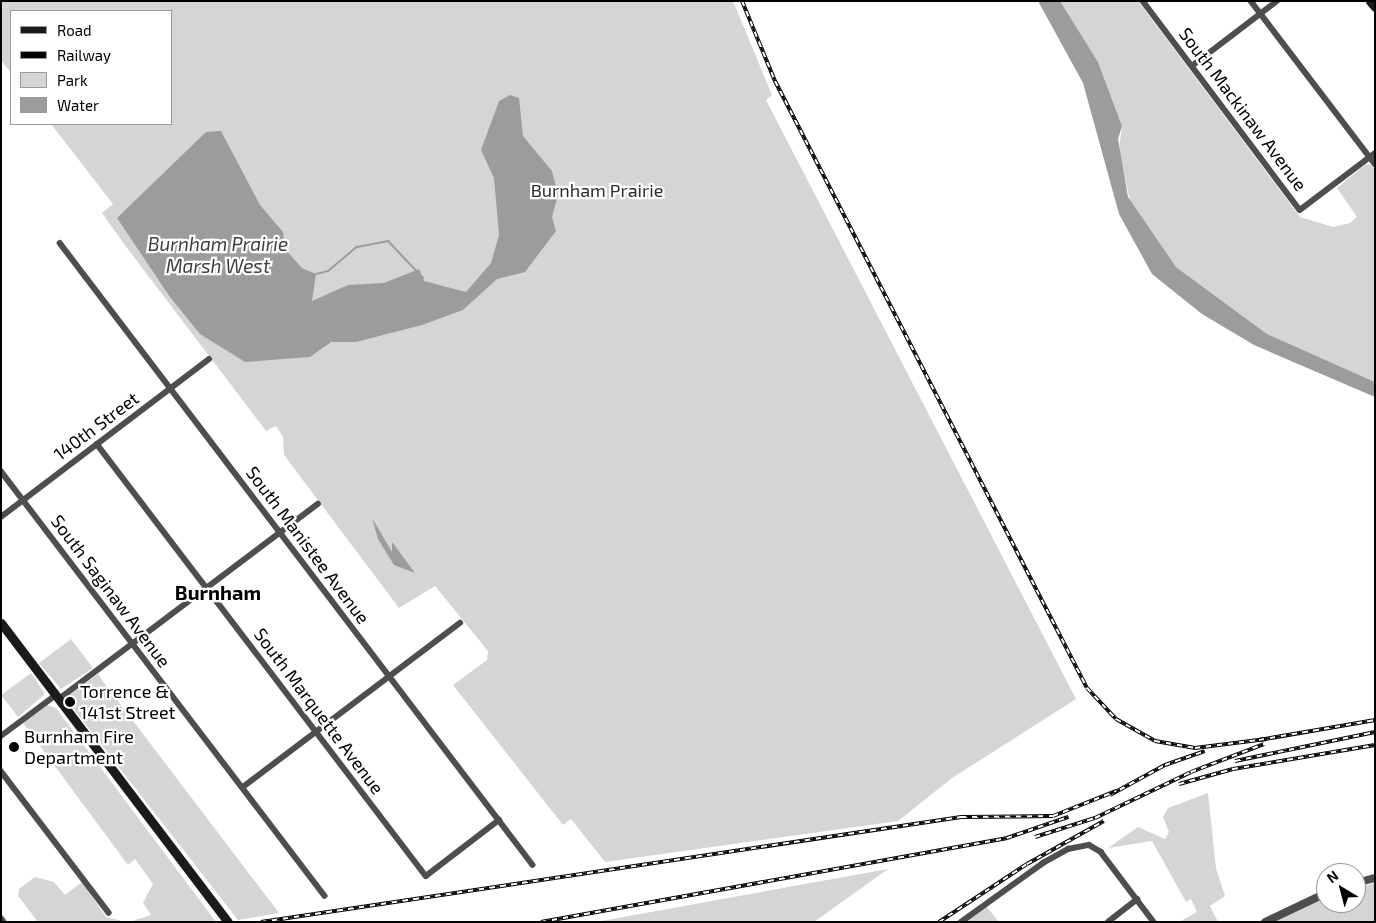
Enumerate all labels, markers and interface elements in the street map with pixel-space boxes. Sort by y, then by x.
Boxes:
legend [10,10,172,125]
text: Road [57,21,92,39]
street label: South Mackinaw Avenue [1174,23,1312,195]
text: Railway [57,46,111,64]
text: Park [57,71,88,89]
text: Water [57,96,99,114]
park label: Burnham Prairie [531,179,663,201]
water label: Burnham Prairie Marsh West [148,233,288,277]
street label: 140th Street [49,387,143,465]
street label: South Manistee Avenue [242,462,374,628]
street label: South Saginaw Avenue [46,510,176,672]
district label: Burnham [175,580,261,604]
street label: South Marquette Avenue [249,624,389,798]
place label: Torrence & 141st Street [80,681,175,724]
marker: Torrence & 141st Street [64,696,76,708]
place label: Burnham Fire Department [24,726,134,769]
marker: Burnham Fire Department [8,741,20,753]
north arrow [1316,863,1366,913]
text: N [1323,867,1341,886]

